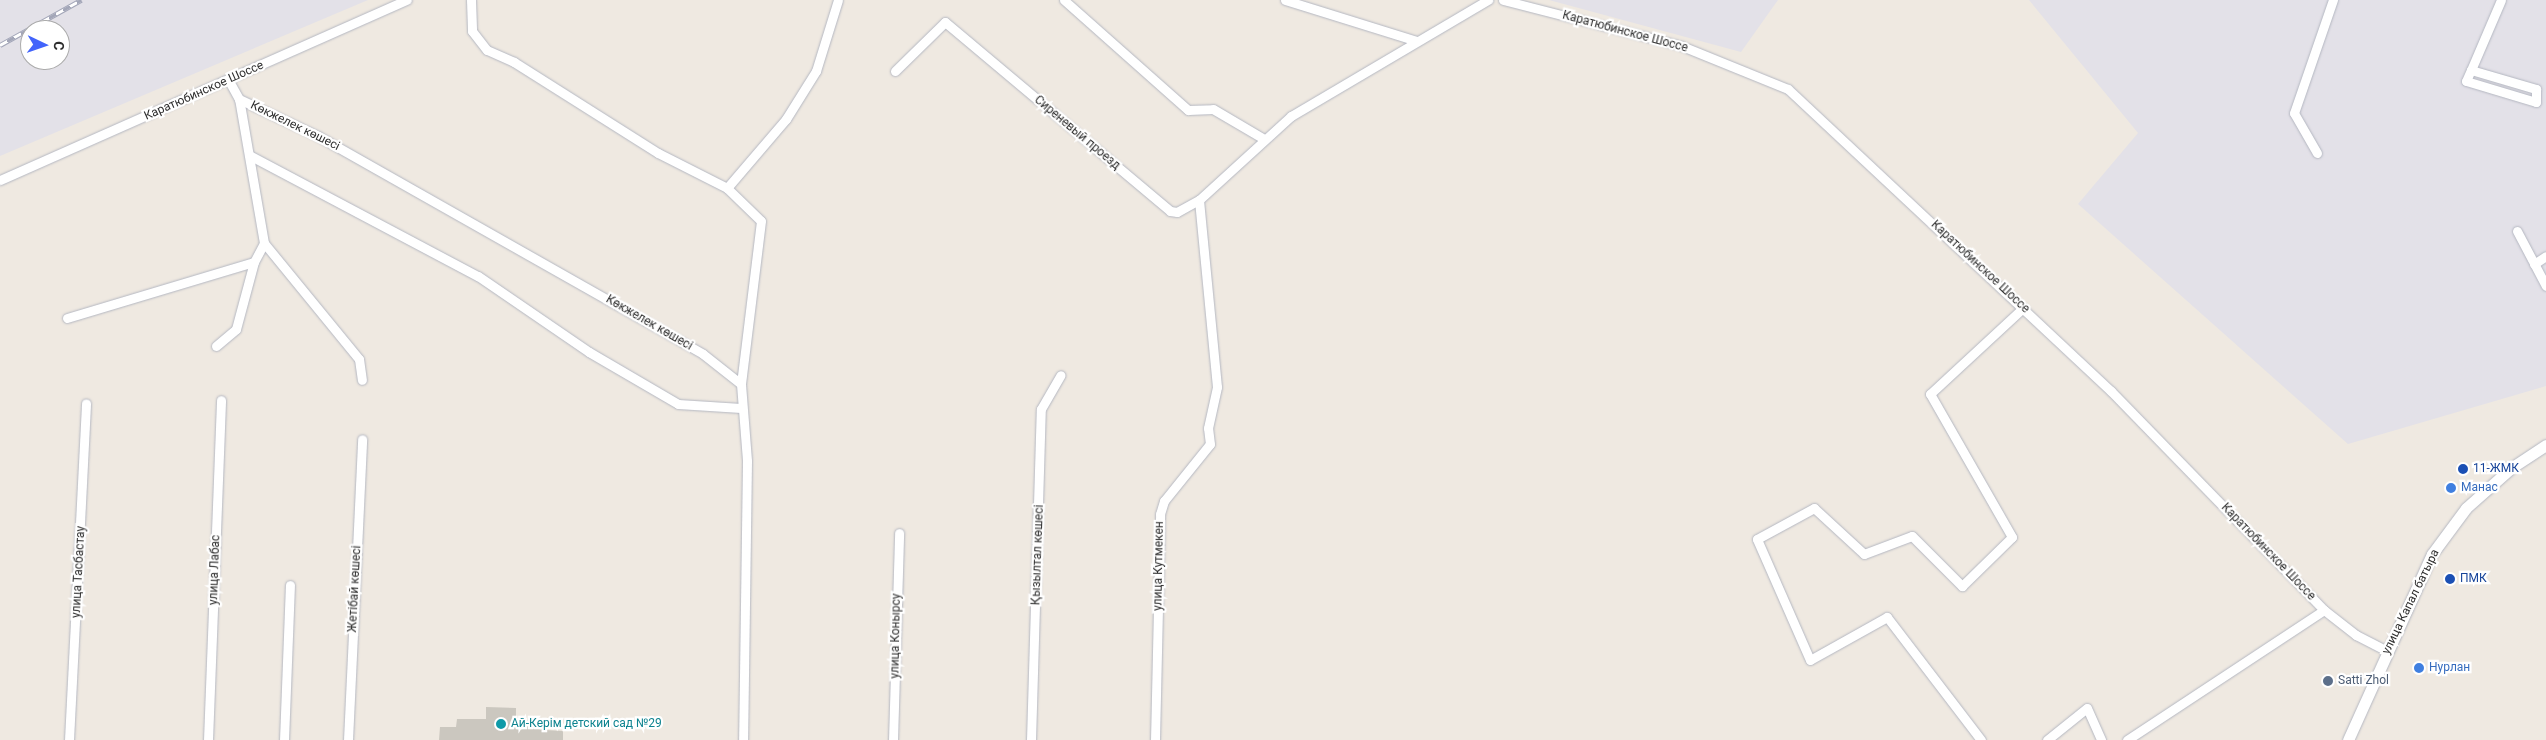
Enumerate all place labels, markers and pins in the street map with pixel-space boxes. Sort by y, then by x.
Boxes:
place label: 11-ЖМК [2473,462,2519,476]
marker: 11-ЖМК [2457,463,2469,475]
place label: Манас [2461,481,2498,495]
marker: Манас [2445,482,2457,494]
place label: ПМК [2460,572,2487,586]
marker: ПМК [2444,573,2456,585]
place label: Нурлан [2429,661,2470,675]
marker: Нурлан [2413,662,2425,674]
place label: Satti Zhol [2338,674,2389,688]
marker: Satti Zhol [2322,675,2334,687]
place label: Ай-Керім детский сад №29 [511,717,662,731]
marker: Ай-Керім детский сад №29 [495,718,507,730]

